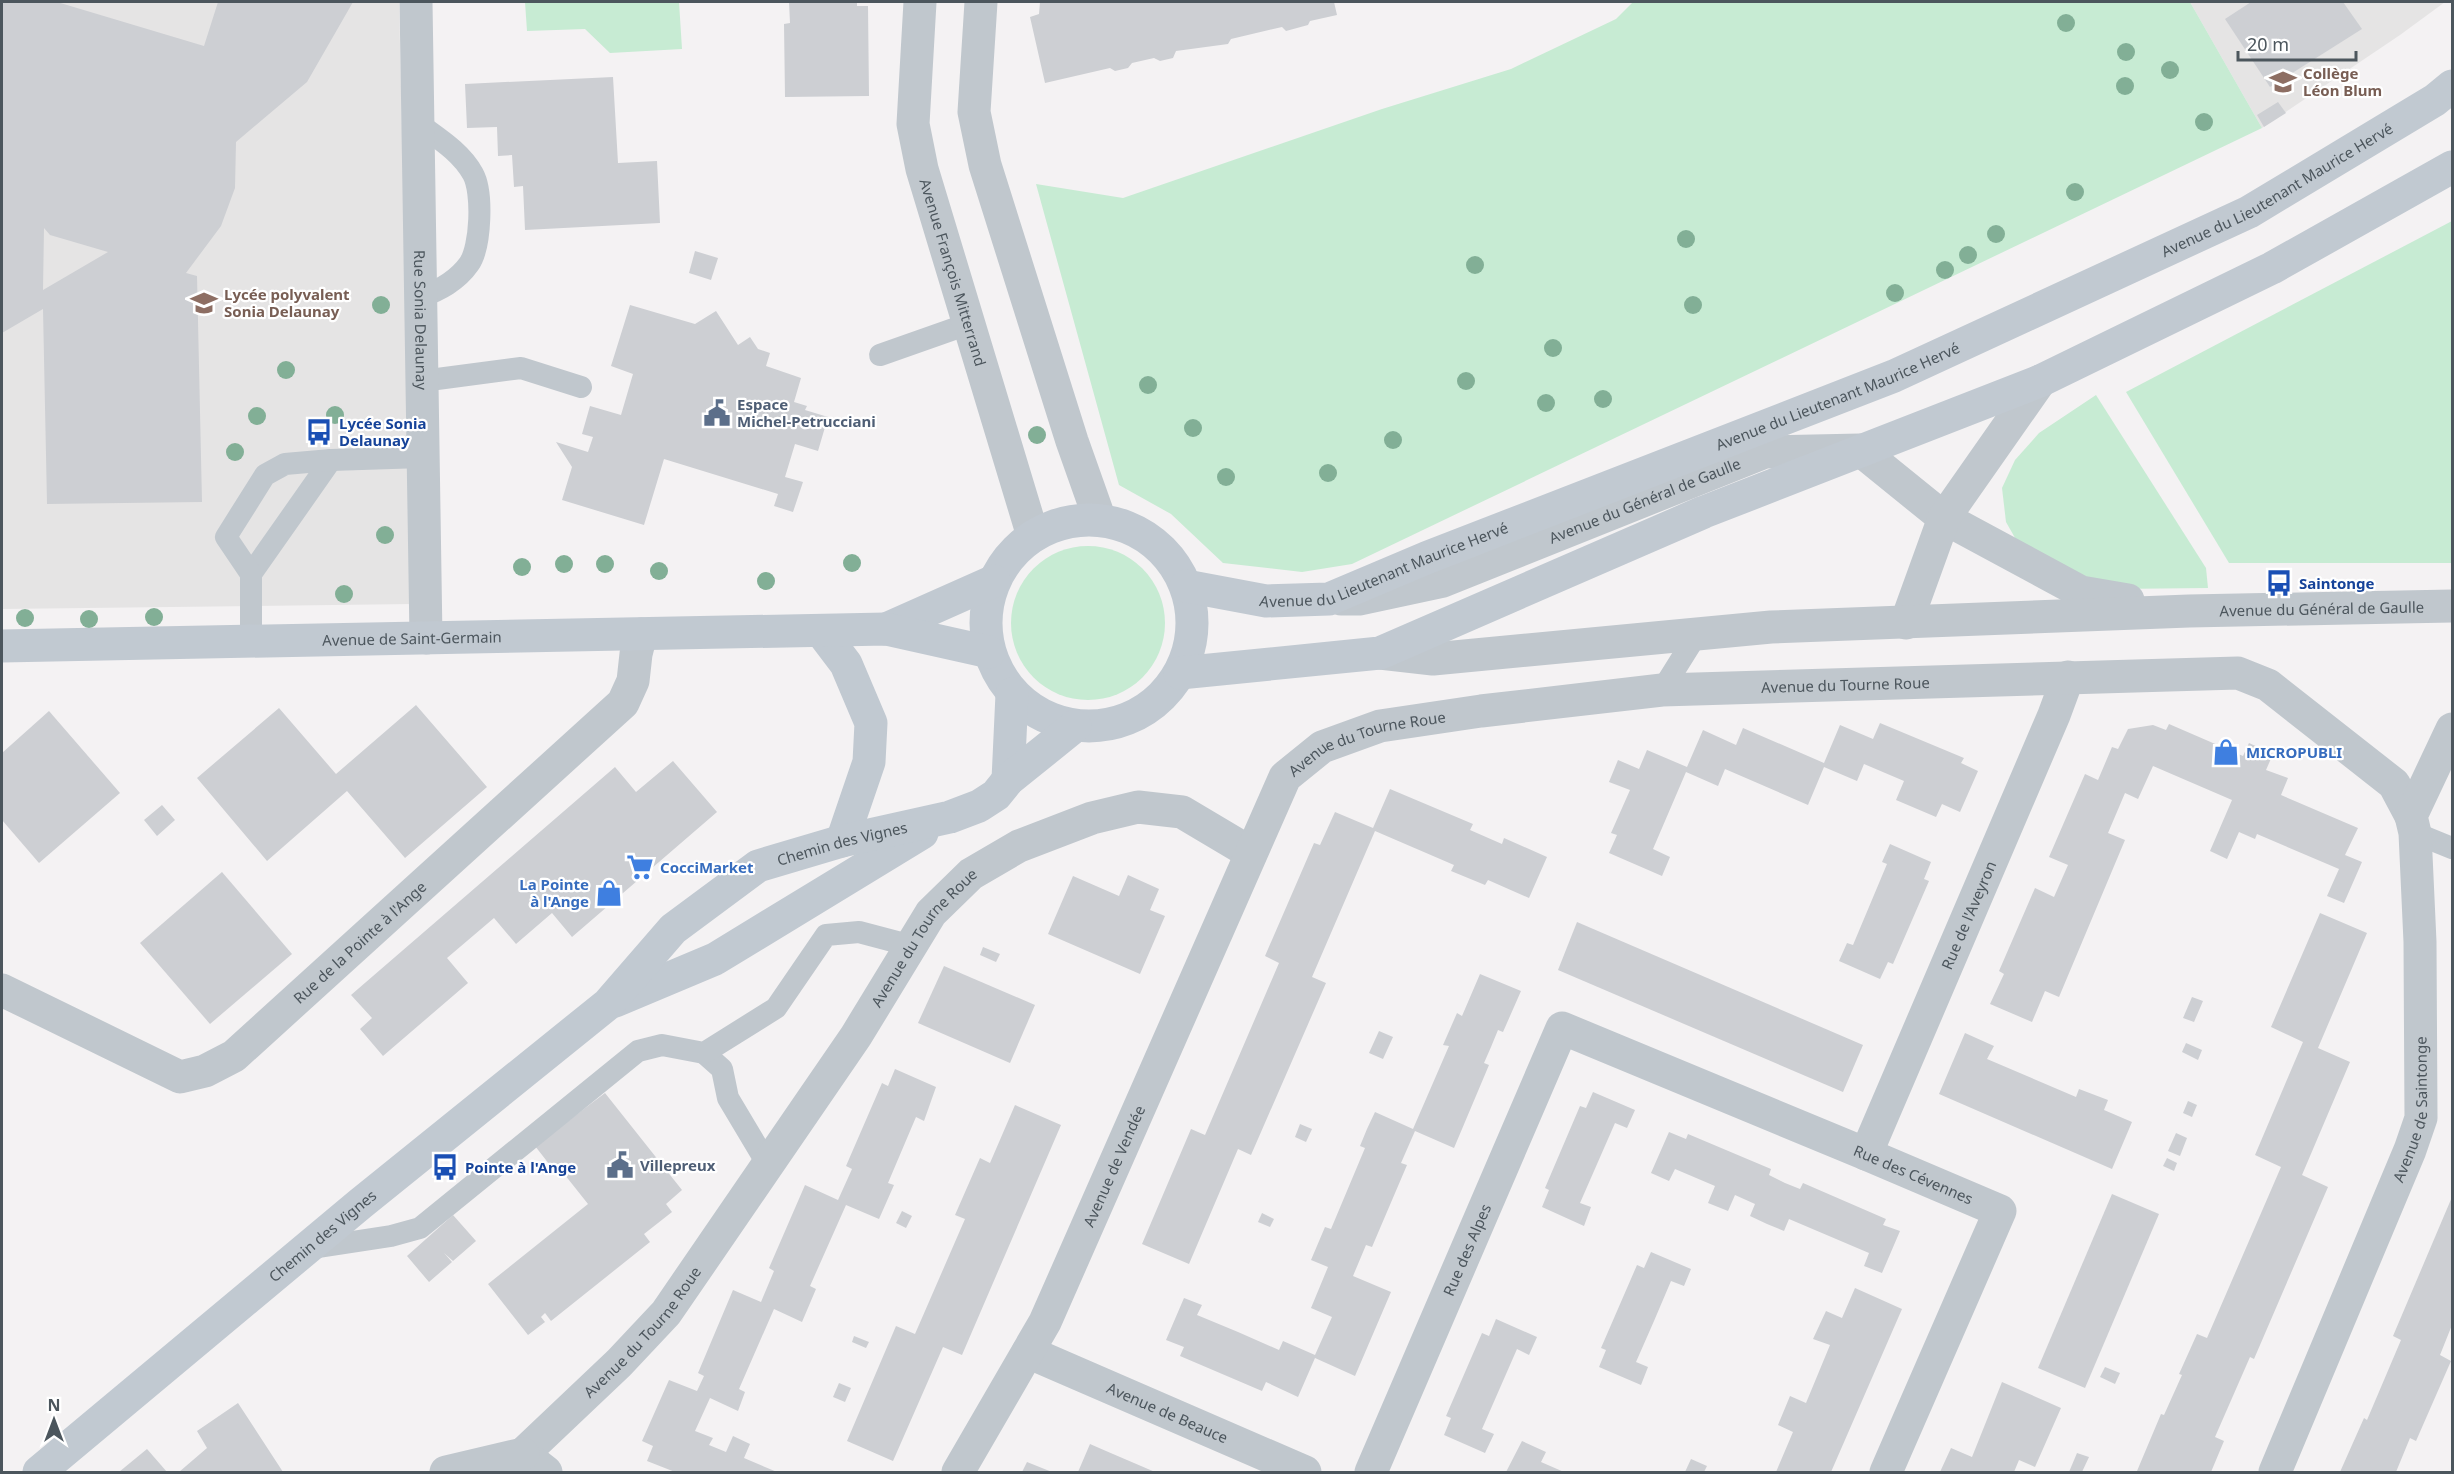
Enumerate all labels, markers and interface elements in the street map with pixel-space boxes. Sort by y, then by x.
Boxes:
scale bar [2238,24,2356,62]
text: 20 m [2247,32,2289,56]
place label: Collège Léon Blum [2303,63,2382,100]
school or university icon: Collège Léon Blum [2268,67,2298,97]
street label: Avenue du Lieutenant Maurice Hervé [2158,118,2396,261]
street label: Avenue François Mitterrand [915,176,991,369]
street label: Rue Sonia Delaunay [410,250,432,391]
place label: Lycée polyvalent Sonia Delaunay [224,284,350,321]
school or university icon: Lycée polyvalent Sonia Delaunay [189,288,219,318]
street label: Avenue du Lieutenant Maurice Hervé [1713,337,1963,454]
place label: Espace Michel-Petrucciani [737,394,876,431]
public building icon: Espace Michel-Petrucciani [702,398,732,428]
place label: Lycée Sonia Delaunay [339,413,426,450]
bus stop icon: Lycée Sonia Delaunay [304,417,334,447]
street label: Avenue du Général de Gaulle [1546,453,1743,548]
street label: Avenue du Lieutenant Maurice Hervé [1258,517,1511,612]
bus stop icon: Saintonge [2264,568,2294,598]
place label: Saintonge [2299,573,2375,593]
street label: Avenue du Général de Gaulle [2219,597,2424,620]
street label: Avenue de Saint-Germain [322,626,502,650]
street label: Avenue du Tourne Roue [1761,672,1930,697]
street label: Avenue du Tourne Roue [1284,706,1447,781]
shop icon: MICROPUBLI [2211,737,2241,767]
place label: MICROPUBLI [2246,742,2342,762]
street label: Chemin des Vignes [774,817,909,870]
supermarket icon: CocciMarket [625,852,655,882]
place label: CocciMarket [660,857,754,877]
street label: Rue de l'Aveyron [1936,858,2000,972]
street label: Avenue du Tourne Roue [866,863,980,1011]
place label: La Pointe à l'Ange [519,874,589,911]
street label: Rue de la Pointe à l'Ange [289,877,430,1008]
shop icon: La Pointe à l'Ange [594,878,624,908]
street label: Avenue de Saintonge [2388,1036,2431,1185]
street label: Avenue de Vendée [1078,1102,1149,1230]
street label: Rue des Cévennes [1851,1140,1976,1208]
public building icon: Villepreux [605,1150,635,1180]
bus stop icon: Pointe à l'Ange [430,1152,460,1182]
place label: Villepreux [640,1155,716,1175]
place label: Pointe à l'Ange [465,1157,576,1177]
street label: Chemin des Vignes [264,1185,380,1286]
street label: Rue des Alpes [1438,1201,1495,1299]
street label: Avenue du Tourne Roue [579,1262,705,1402]
street label: Avenue de Beauce [1104,1377,1231,1447]
north arrow [24,1390,84,1450]
text: N [47,1394,61,1416]

